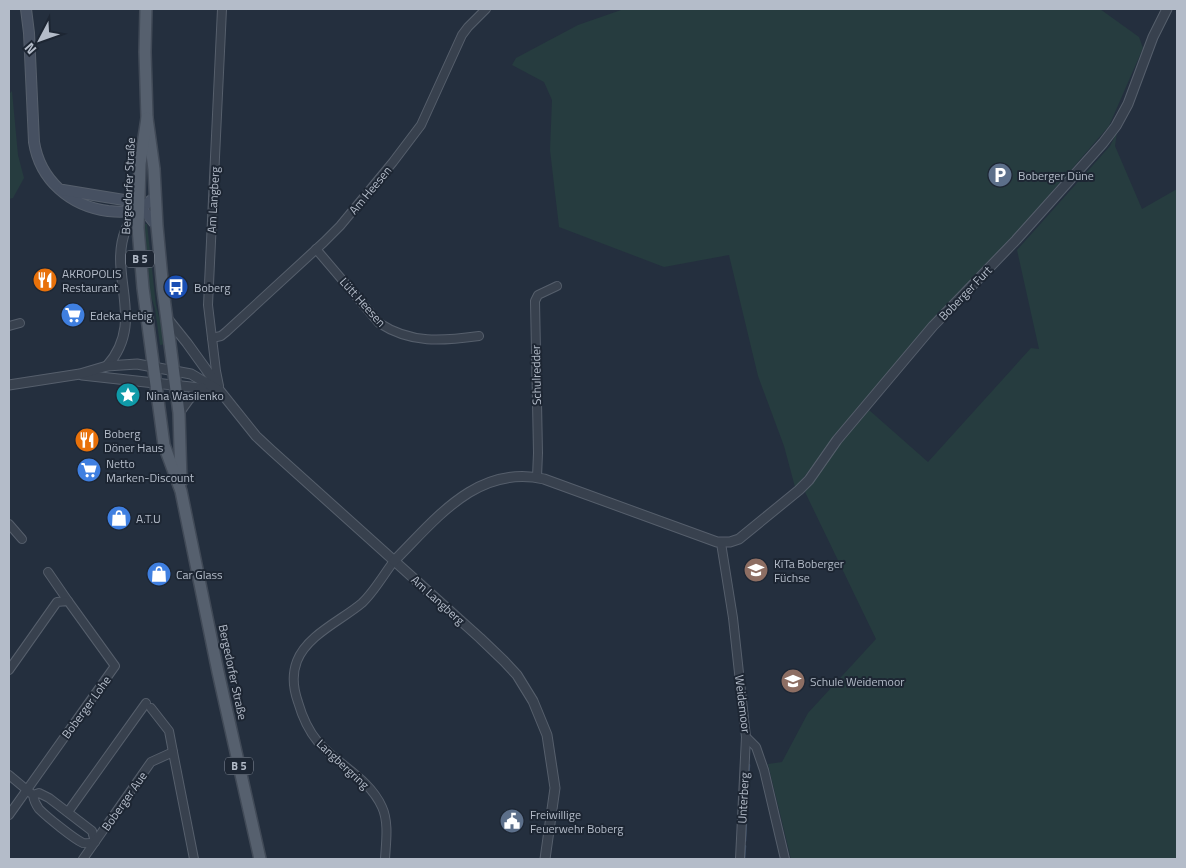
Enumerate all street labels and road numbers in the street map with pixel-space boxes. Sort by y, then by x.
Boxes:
street label: Bergedorfer Straße [116,137,140,235]
street label: Am Heesen [344,162,396,218]
street label: Am Langberg [202,166,224,234]
road number: B 5 [126,250,154,268]
street label: Boberger Furt [934,261,997,325]
street label: Lütt Heesen [335,273,391,331]
street label: Schulredder [526,345,546,405]
street label: Am Langberg [407,571,469,629]
street label: Bergedorfer Straße [214,623,252,721]
street label: Boberger Lohe [57,672,115,742]
street label: Weidemoor [730,674,756,734]
street label: Langbergring [312,734,374,794]
road number: B 5 [225,758,253,774]
street label: Boberger Aue [96,767,152,835]
street label: Unterberg [732,772,754,824]

